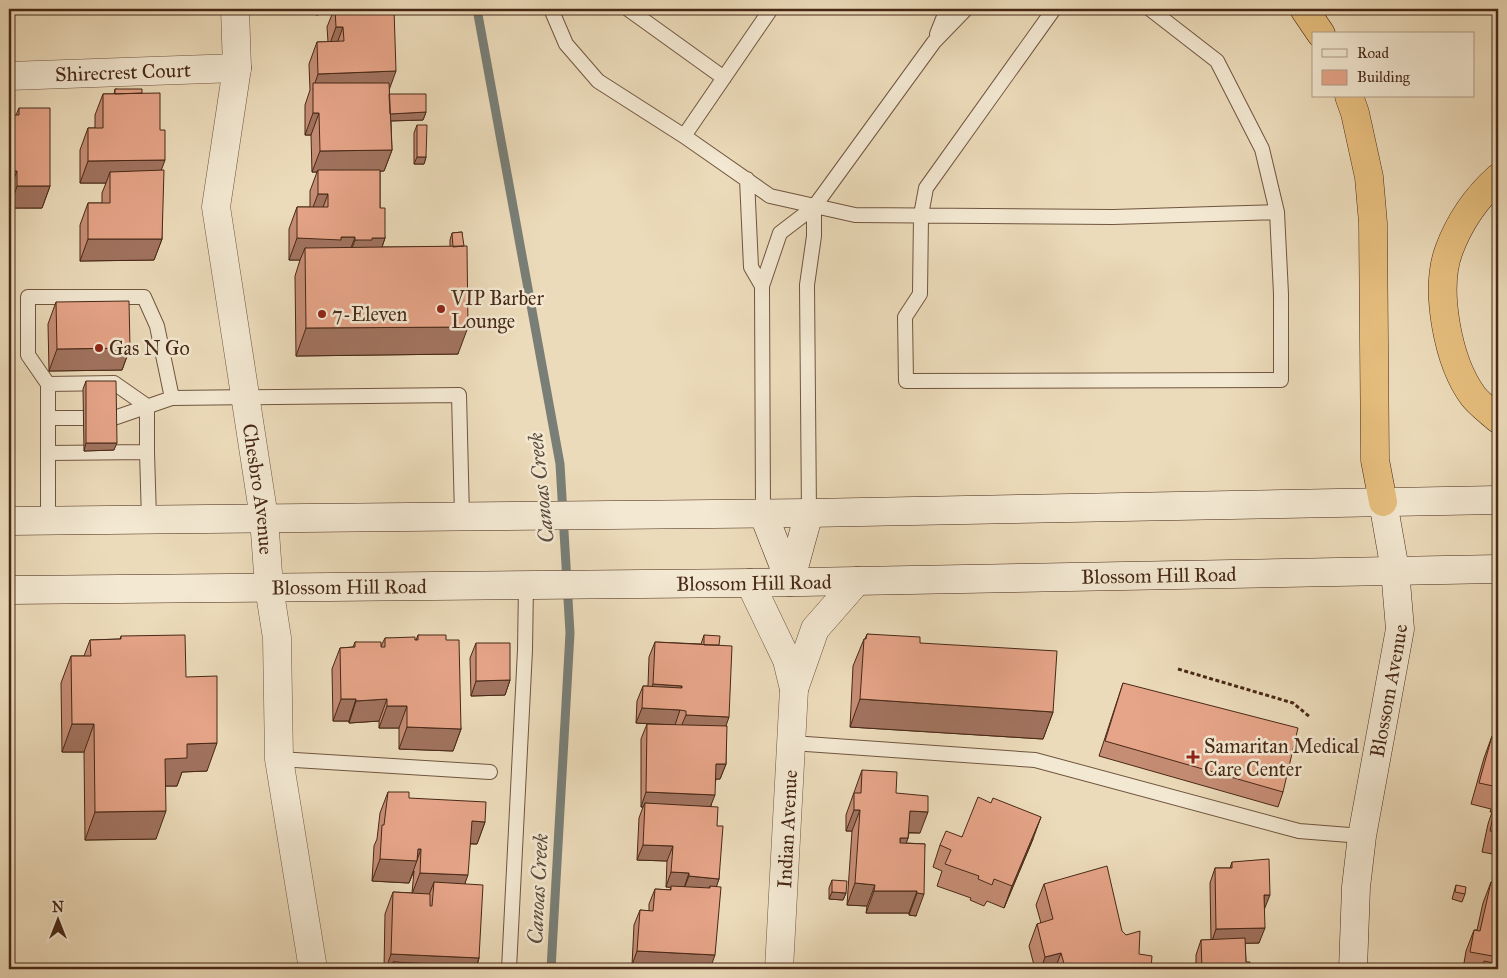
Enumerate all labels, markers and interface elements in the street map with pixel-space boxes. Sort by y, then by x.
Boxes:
legend [1312,32,1474,98]
text: Road [1357,44,1389,62]
street label: Shirecrest Court [55,58,191,86]
text: Building [1357,68,1411,86]
place label: VIP Barber Lounge [450,286,544,334]
place label: 7-Eleven [332,302,407,326]
marker: VIP Barber Lounge [435,303,447,315]
marker: 7-Eleven [316,308,328,320]
place label: Gas N Go [109,336,190,360]
marker: Gas N Go [93,342,105,354]
street label: Chesbro Avenue [238,422,279,555]
water label: Canoas Creek [522,431,560,545]
street label: Blossom Hill Road [1081,562,1237,589]
street label: Blossom Hill Road [676,569,832,596]
street label: Blossom Hill Road [271,574,427,600]
street label: Blossom Avenue [1365,623,1412,759]
place label: Samaritan Medical Care Center [1204,734,1360,781]
marker: Samaritan Medical Care Center [1186,750,1200,764]
street label: Indian Avenue [772,769,802,889]
water label: Canoas Creek [522,832,554,945]
north arrow [32,896,82,946]
text: N [52,899,64,916]

